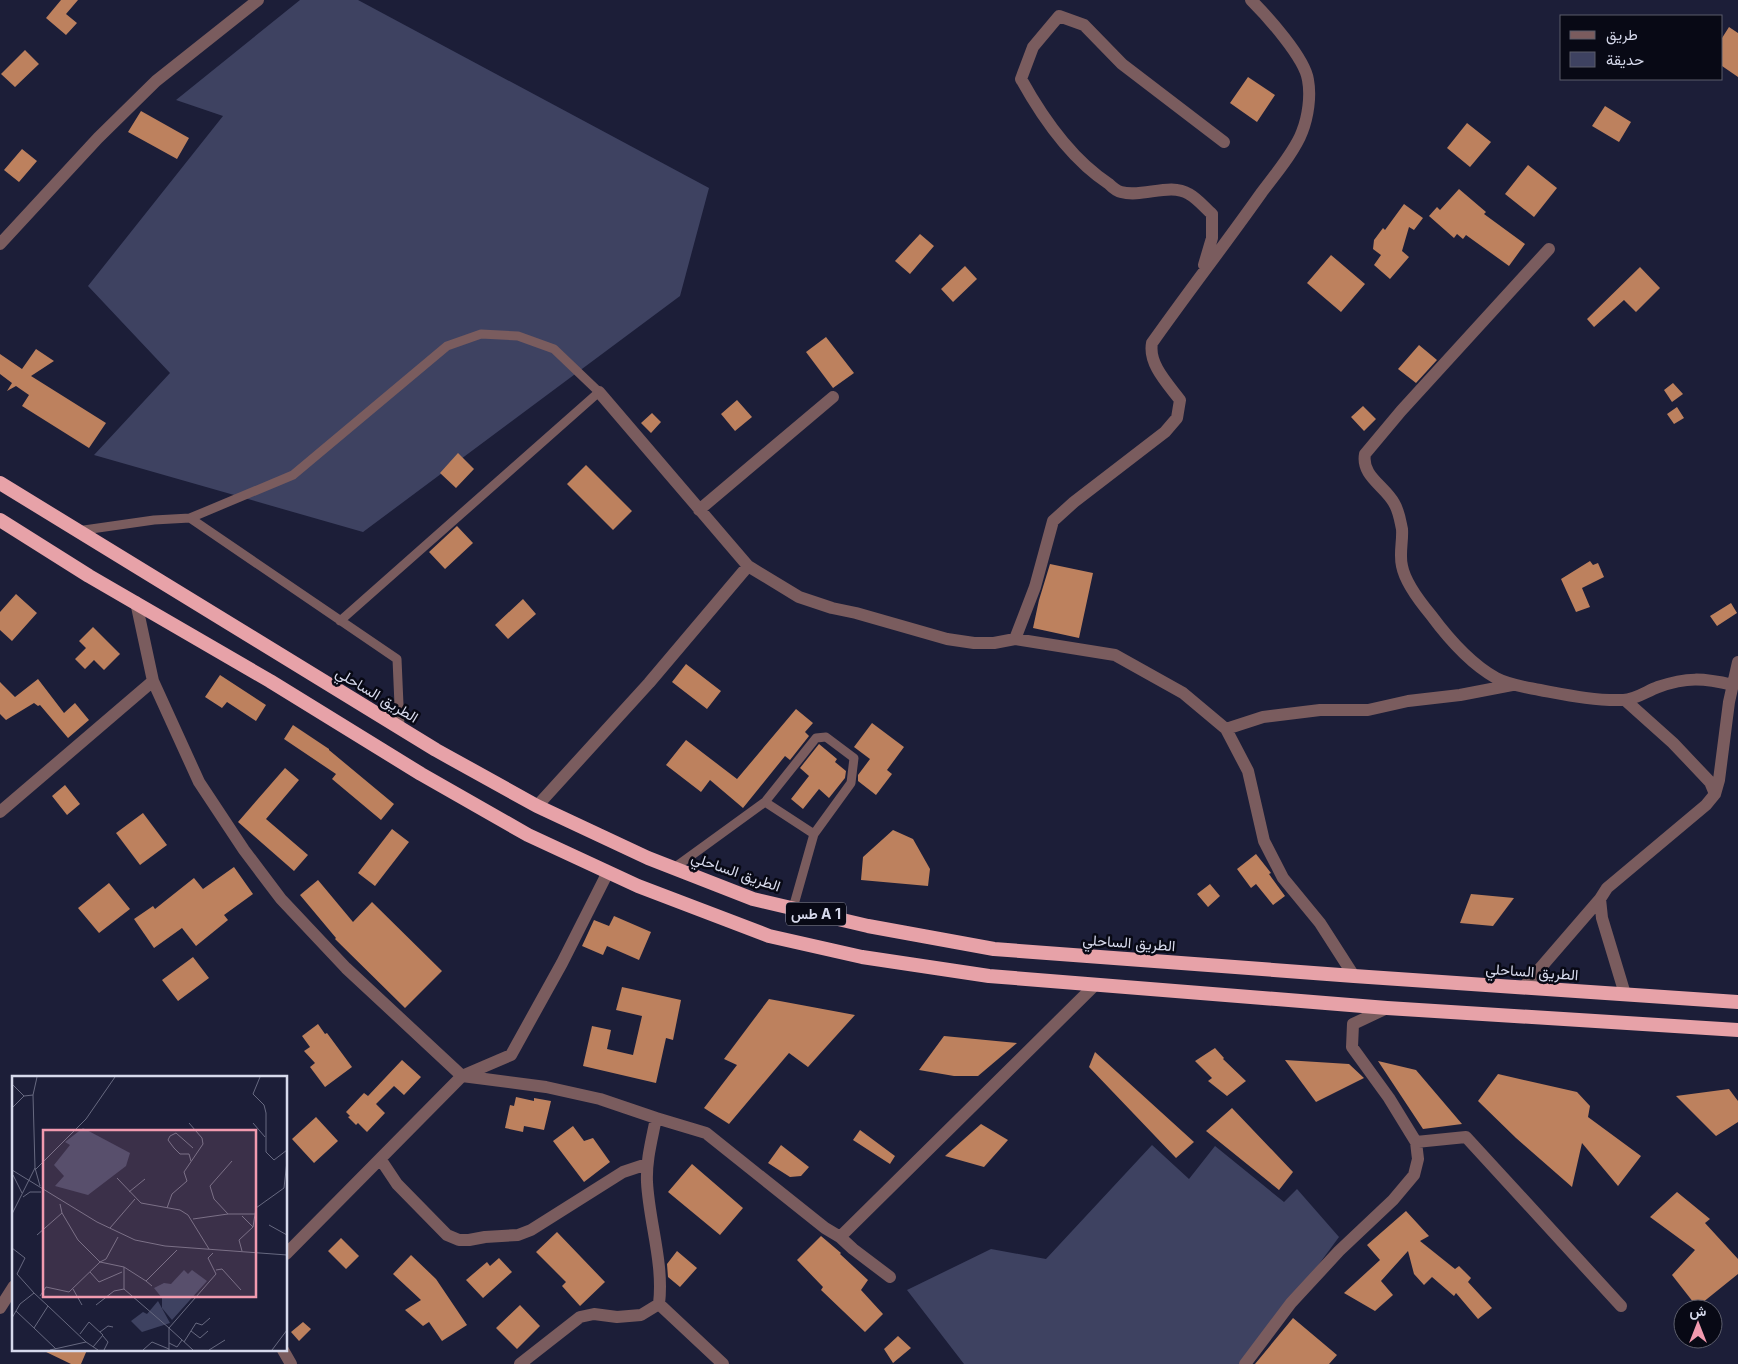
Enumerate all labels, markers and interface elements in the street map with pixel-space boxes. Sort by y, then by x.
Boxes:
legend [1560,15,1723,80]
text: طريق [1606,25,1638,45]
text: حديقة [1606,50,1644,69]
street label: الطريق الساحلي [330,662,422,730]
street label: الطريق الساحلي [688,847,783,899]
road number: طس A 1 [786,902,846,926]
street label: الطريق الساحلي [1082,930,1176,959]
street label: الطريق الساحلي [1485,959,1579,988]
inset map [12,1076,288,1352]
north arrow [1673,1299,1723,1349]
text: ش [1690,1302,1707,1320]

